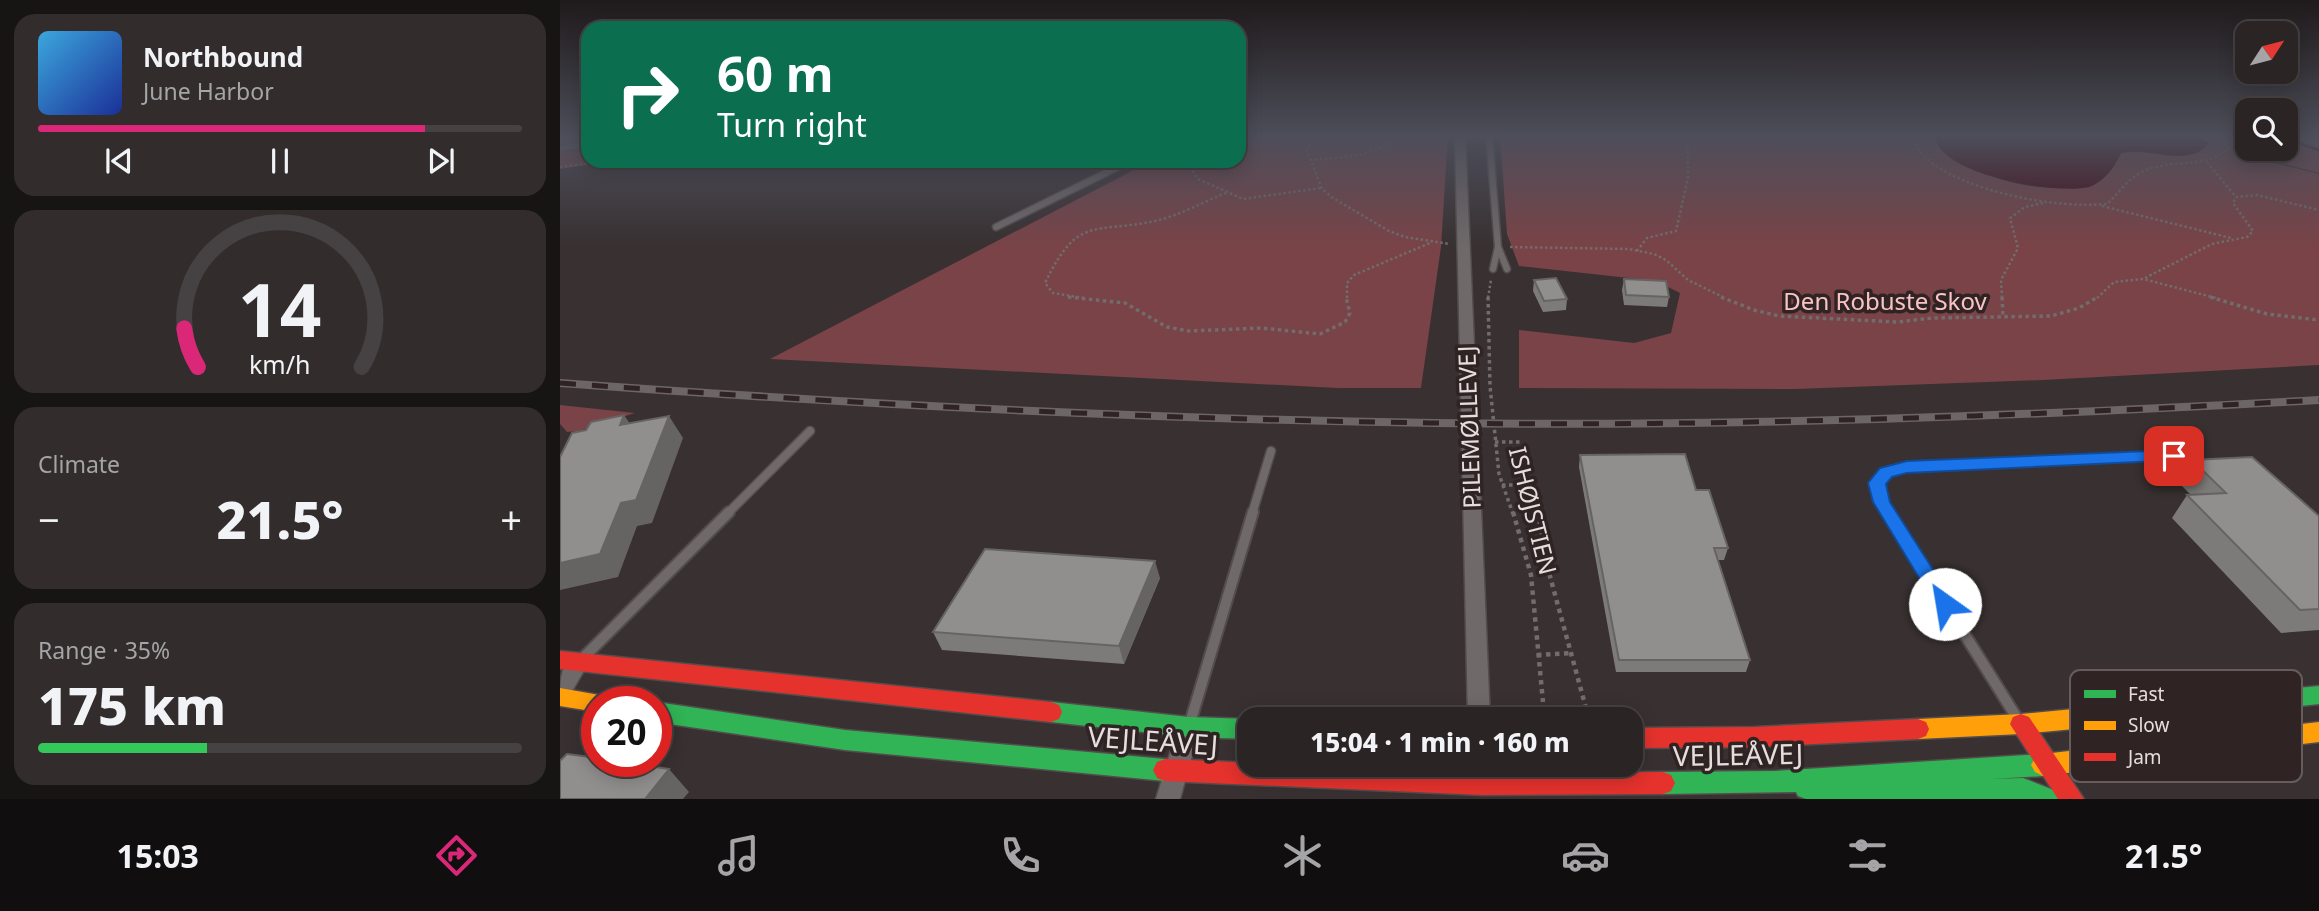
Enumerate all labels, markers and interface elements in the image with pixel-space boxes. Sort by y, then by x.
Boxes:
north arrow [2235,21,2298,84]
map controls [2235,21,2298,161]
text: Northbound [143,39,303,75]
text: 60 m [717,40,834,106]
icon: right [602,49,693,140]
text: June Harbor [143,75,274,107]
button: search [2235,98,2298,161]
text: Turn right [717,103,867,146]
icon: previous [100,142,138,180]
icon: pause [261,142,299,180]
icon: next [422,142,460,180]
text: 14 [238,260,322,359]
park label: Den Robuste Skov [1783,284,1987,317]
street label: PILEMØLLEVEJ [1449,345,1488,509]
text: km/h [249,347,311,381]
pin [2144,426,2204,486]
icon: arrive [2155,437,2193,475]
street label: ISHØJSTIEN [1502,443,1565,578]
text: Climate [38,448,120,480]
text: 21.5° [217,483,343,554]
text: − [38,493,60,545]
text: + [500,493,522,545]
position arrow [1908,567,1982,641]
text: Range · 35% [38,634,170,666]
text: 175 km [38,669,226,740]
legend [2070,670,2302,782]
text: Fast [2128,681,2165,707]
speed limit sign: 20 [581,686,672,777]
text: Slow [2128,712,2169,738]
street label: VEJLEÅVEJ [1087,717,1219,764]
text: 15:04 · 1 min · 160 m [1310,724,1570,760]
street label: VEJLEÅVEJ [1672,734,1804,774]
text: Jam [2126,744,2162,770]
icon: directions [432,831,481,880]
icon: music [714,831,763,880]
icon: phone [996,831,1045,880]
icon: climate [1278,831,1327,880]
icon: car [1561,831,1610,880]
icon: filters [1843,831,1892,880]
text: 15:03 [117,834,199,877]
text: 21.5° [2125,834,2202,877]

